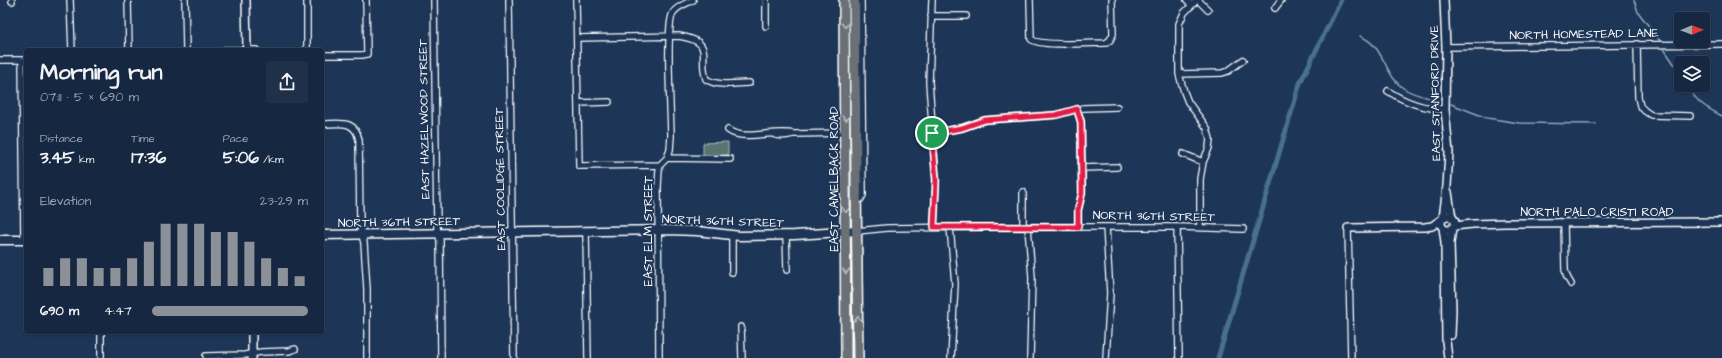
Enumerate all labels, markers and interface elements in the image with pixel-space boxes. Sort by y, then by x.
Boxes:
north arrow [1674,12,1710,48]
map controls [1674,12,1710,92]
one-way arrow [840,22,849,28]
street label: EAST STANFORD DRIVE [1426,25,1445,161]
street label: NORTH HOMESTEAD LANE [1509,25,1659,44]
street label: EAST HAZELWOOD STREET [415,38,434,199]
button: layers [1674,56,1710,92]
text: Morning run [40,57,163,88]
button: share [266,61,308,103]
text: 07:11 · 5 × 690 m [40,88,139,106]
street label: EAST CAMELBACK ROAD [826,106,843,252]
street label: EAST COOLIDGE STREET [491,107,510,251]
one-way arrow [842,115,850,121]
pin [915,116,949,150]
icon: arrive [921,122,943,144]
text: Distance [40,131,83,146]
text: Time [131,131,154,146]
text: Pace [223,131,248,146]
text: 3.45 [40,146,75,170]
text: 17:36 [131,146,166,170]
text: 5:06 [223,146,259,170]
text: km [75,152,94,167]
text: /km [259,152,284,167]
street label: EAST ELM STREET [640,175,657,286]
text: Elevation [40,192,91,210]
text: 23–29 m [260,192,308,210]
street label: NORTH PALO CRISTI ROAD [1521,204,1674,221]
one-way arrow [842,207,850,213]
street label: NORTH 36TH STREET [1093,207,1216,226]
street label: NORTH 36TH STREET [662,211,785,232]
street label: NORTH 36TH STREET [338,213,461,232]
one-way arrow [842,268,850,274]
text: 690 m [40,302,79,320]
text: 4:47 [104,302,132,320]
one-way arrow [854,316,862,322]

